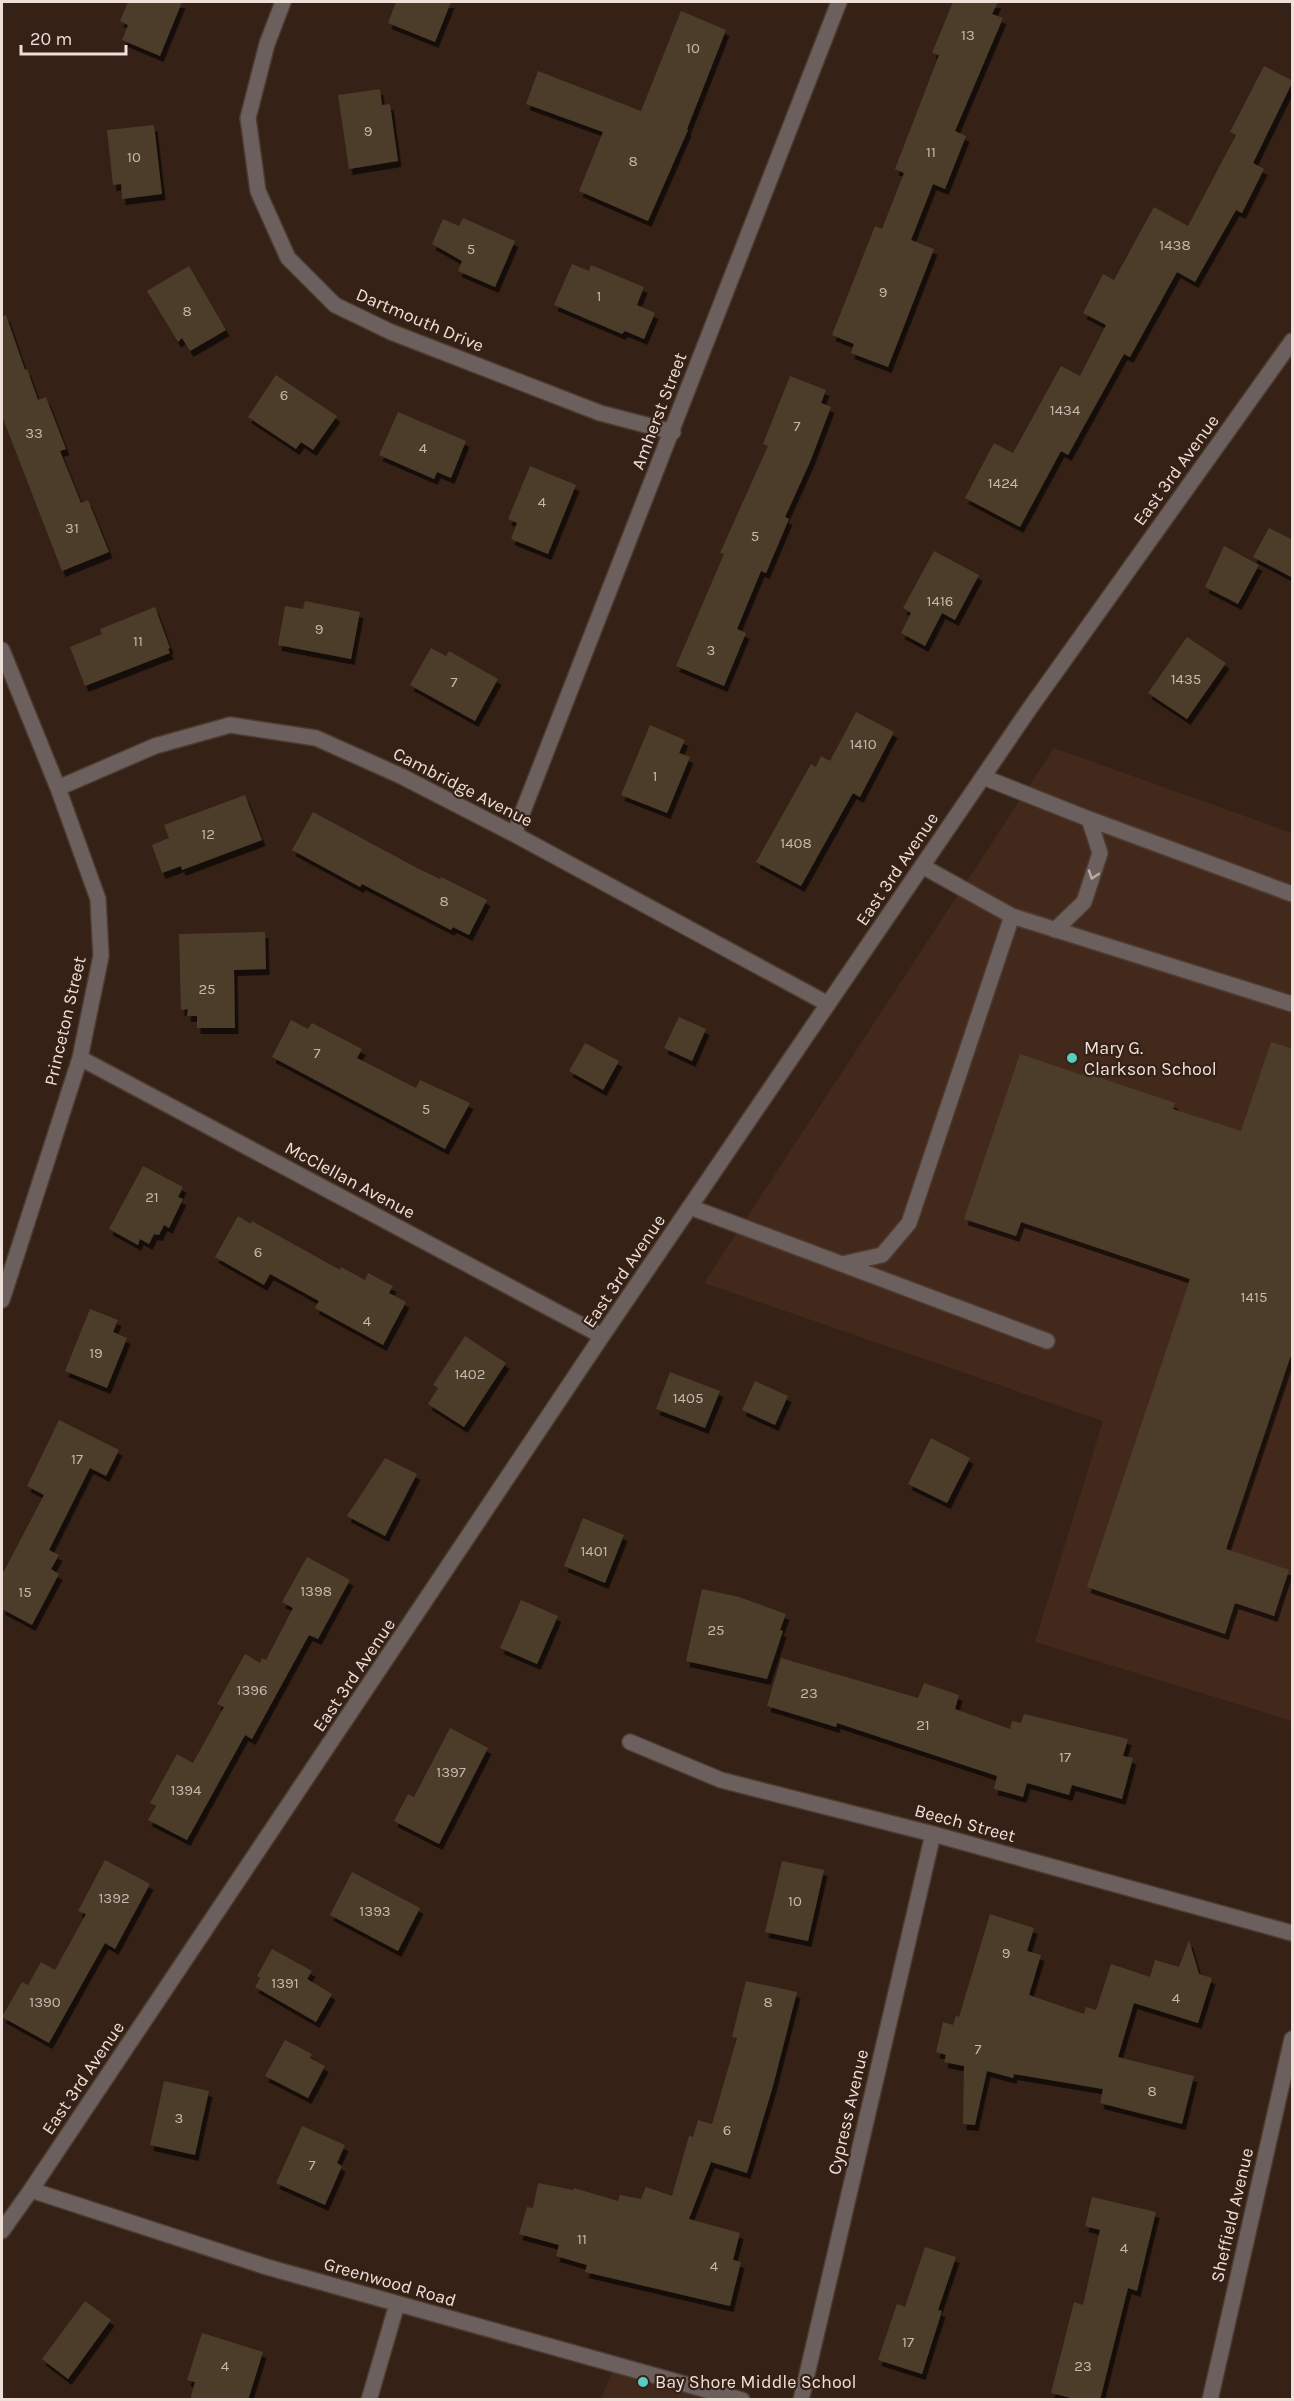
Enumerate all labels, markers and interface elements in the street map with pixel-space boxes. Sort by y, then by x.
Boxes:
scale bar [21,18,126,56]
house number: 13 [961,26,975,44]
text: 20 m [30,28,72,50]
house number: 10 [686,39,700,57]
house number: 9 [364,122,372,140]
house number: 11 [926,143,936,161]
house number: 10 [127,148,141,166]
house number: 8 [628,152,638,170]
house number: 1438 [1159,236,1191,254]
house number: 5 [467,240,475,258]
street label: Dartmouth Drive [353,283,487,357]
house number: 9 [879,283,887,301]
house number: 1 [597,287,601,305]
house number: 8 [182,302,192,320]
street label: Amherst Street [627,349,692,473]
house number: 6 [280,386,288,404]
house number: 1434 [1050,401,1081,419]
street label: East 3rd Avenue [1128,410,1224,530]
house number: 7 [793,417,801,435]
house number: 33 [25,424,43,442]
house number: 4 [419,439,428,457]
house number: 1424 [988,474,1019,492]
house number: 4 [538,493,547,511]
house number: 31 [65,519,79,537]
house number: 5 [751,527,759,545]
house number: 1416 [927,592,953,610]
house number: 9 [315,620,323,638]
house number: 11 [133,632,143,650]
house number: 3 [707,641,715,659]
house number: 1435 [1171,670,1201,688]
house number: 7 [450,673,458,691]
house number: 1410 [849,735,877,753]
street label: Cambridge Avenue [389,742,537,832]
house number: 1 [653,767,657,785]
street label: East 3rd Avenue [851,808,943,930]
house number: 12 [201,825,215,843]
house number: 1408 [780,834,812,852]
one-way arrow [1088,869,1100,880]
house number: 8 [439,892,449,910]
street label: Princeton Street [39,954,91,1088]
house number: 25 [198,980,216,998]
place label: Mary G. Clarkson School [1084,1037,1217,1080]
house number: 7 [313,1044,321,1062]
marker: Mary G. Clarkson School [1065,1051,1079,1065]
house number: 5 [422,1100,430,1118]
street label: McClellan Avenue [281,1136,419,1224]
house number: 21 [145,1188,159,1206]
street label: East 3rd Avenue [578,1210,670,1332]
house number: 6 [254,1243,262,1261]
house number: 1415 [1241,1288,1267,1306]
house number: 4 [363,1312,372,1330]
house number: 19 [89,1344,103,1362]
house number: 1402 [455,1365,485,1383]
house number: 1405 [673,1389,703,1407]
house number: 17 [71,1450,83,1468]
house number: 1401 [580,1542,608,1560]
house number: 1398 [300,1582,332,1600]
house number: 15 [18,1583,32,1601]
street label: East 3rd Avenue [308,1614,400,1736]
house number: 25 [707,1621,725,1639]
house number: 1396 [236,1681,268,1699]
house number: 23 [800,1684,818,1702]
house number: 21 [916,1716,930,1734]
house number: 17 [1059,1748,1071,1766]
house number: 1397 [436,1763,466,1781]
house number: 1394 [171,1781,202,1799]
street label: Beech Street [912,1799,1018,1847]
house number: 1392 [98,1889,130,1907]
house number: 10 [788,1892,802,1910]
house number: 1393 [359,1902,391,1920]
house number: 9 [1002,1944,1010,1962]
house number: 1391 [271,1974,299,1992]
house number: 4 [1172,1989,1181,2007]
house number: 1390 [29,1993,61,2011]
house number: 8 [763,1993,773,2011]
street label: East 3rd Avenue [37,2017,129,2139]
house number: 7 [974,2040,982,2058]
street label: Cypress Avenue [823,2047,873,2177]
house number: 8 [1147,2082,1157,2100]
house number: 3 [175,2109,183,2127]
house number: 6 [723,2121,731,2139]
street label: Sheffield Avenue [1206,2146,1258,2284]
house number: 7 [308,2156,316,2174]
house number: 11 [577,2230,587,2248]
house number: 4 [1120,2239,1129,2257]
street label: Greenwood Road [321,2253,459,2311]
house number: 4 [710,2257,719,2275]
house number: 17 [902,2333,914,2351]
house number: 4 [221,2357,230,2375]
house number: 23 [1074,2357,1092,2375]
place label: Bay Shore Middle School [655,2371,857,2393]
marker: Bay Shore Middle School [636,2375,650,2389]

